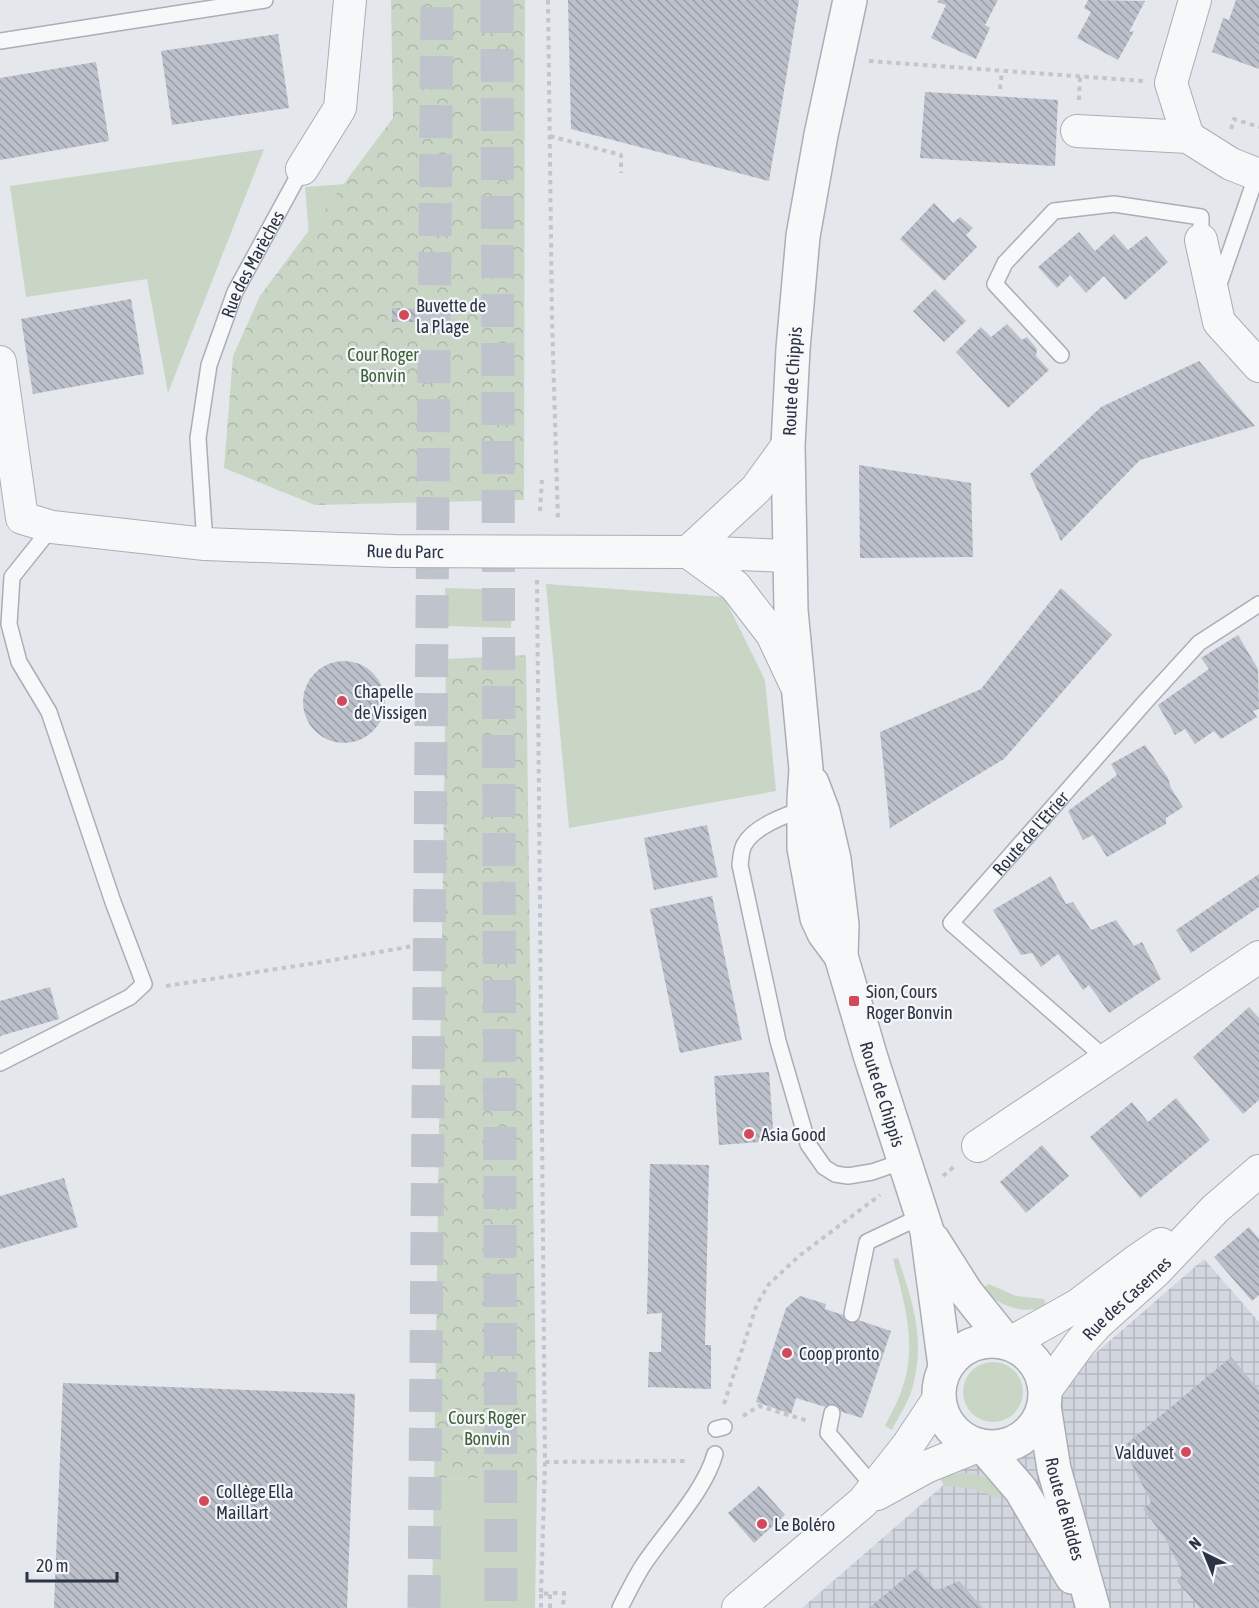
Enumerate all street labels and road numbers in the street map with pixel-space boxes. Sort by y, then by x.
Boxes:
street label: Rue des Marèches [216,207,288,320]
street label: Route de Chippis [778,326,805,437]
street label: Rue du Parc [366,539,444,562]
street label: Route de l'Etrier [988,786,1073,879]
street label: Route de Chippis [856,1039,910,1149]
street label: Rue des Casernes [1077,1252,1175,1344]
street label: Route de Riddes [1042,1456,1090,1562]

